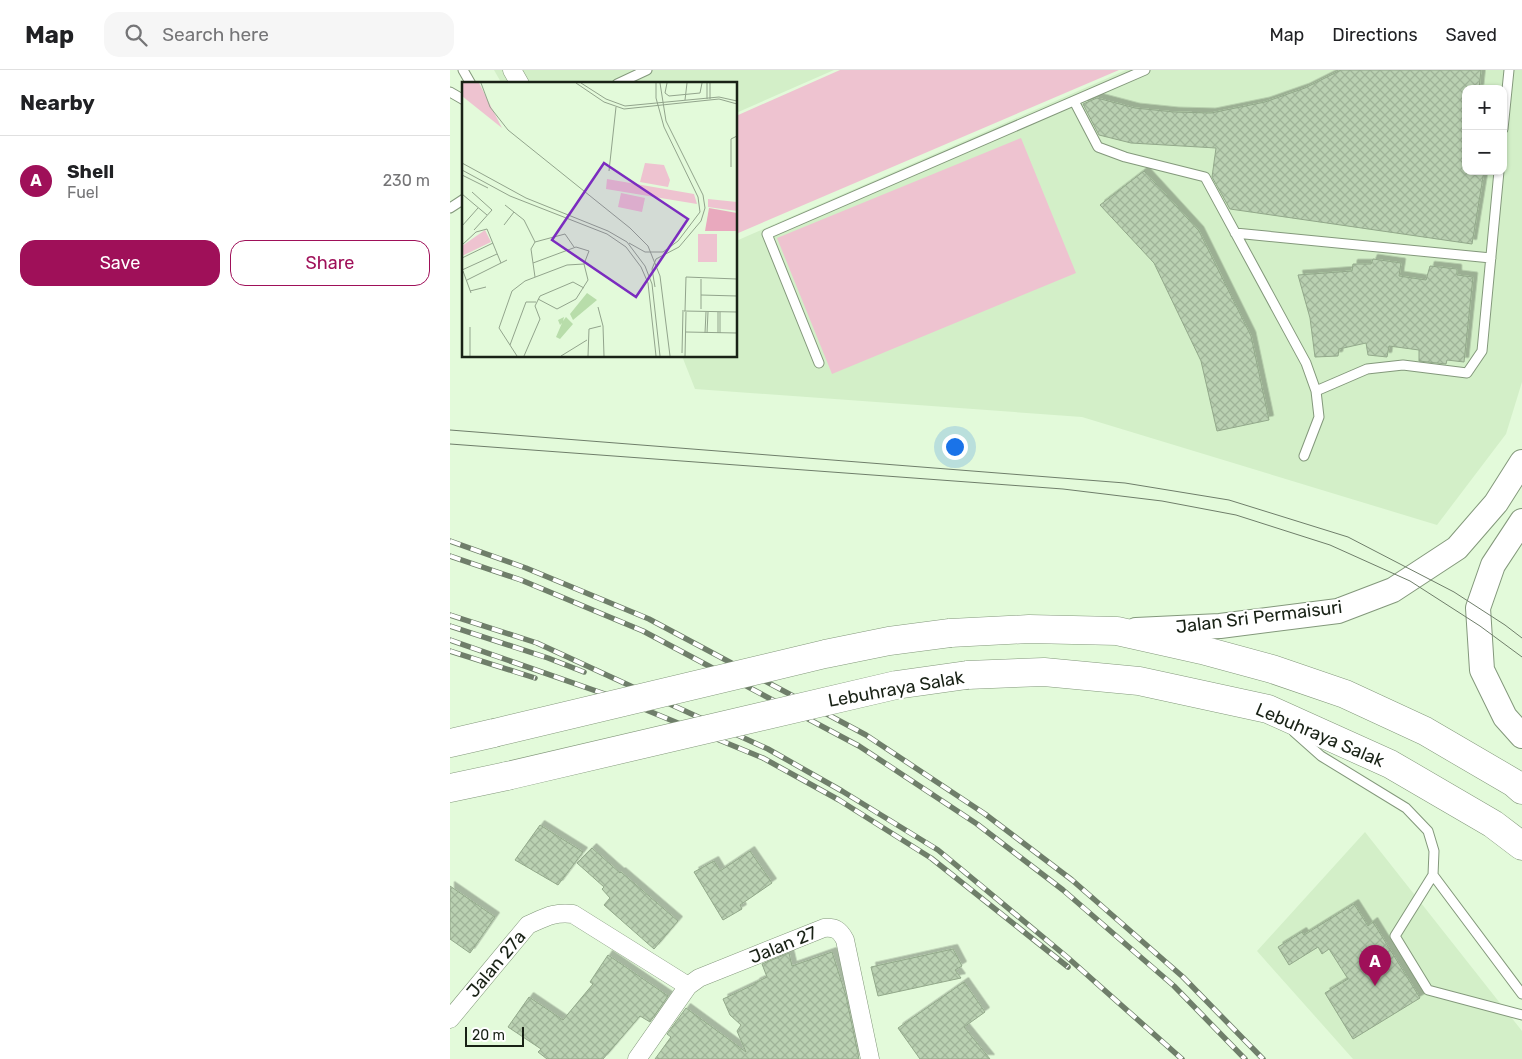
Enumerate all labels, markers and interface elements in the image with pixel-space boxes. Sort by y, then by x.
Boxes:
search box [104,12,454,57]
text: Map [25,21,74,49]
icon: search [122,21,150,49]
text: Search here [162,23,269,46]
text: Map [1269,24,1304,46]
text: Directions [1332,24,1418,46]
text: Saved [1446,24,1497,46]
inset map [462,82,738,358]
map controls [1462,85,1507,175]
button: + [1462,85,1507,130]
text: Nearby [20,90,95,115]
button: − [1462,130,1507,175]
text: Shell [67,160,114,183]
text: A [30,171,42,190]
text: 230 m [383,171,430,190]
text: Fuel [67,183,99,202]
button: Save [20,240,220,286]
button: Share [230,240,430,286]
your location [942,434,968,460]
street label: Jalan Sri Permaisuri [1174,596,1344,638]
street label: Lebuhraya Salak [826,666,966,712]
street label: Lebuhraya Salak [1252,698,1388,772]
street label: Jalan 27 [746,922,820,968]
street label: Jalan 27a [462,926,530,1002]
pin: A [1359,945,1391,986]
scale bar [465,1024,524,1047]
text: 20 m [472,1027,505,1044]

